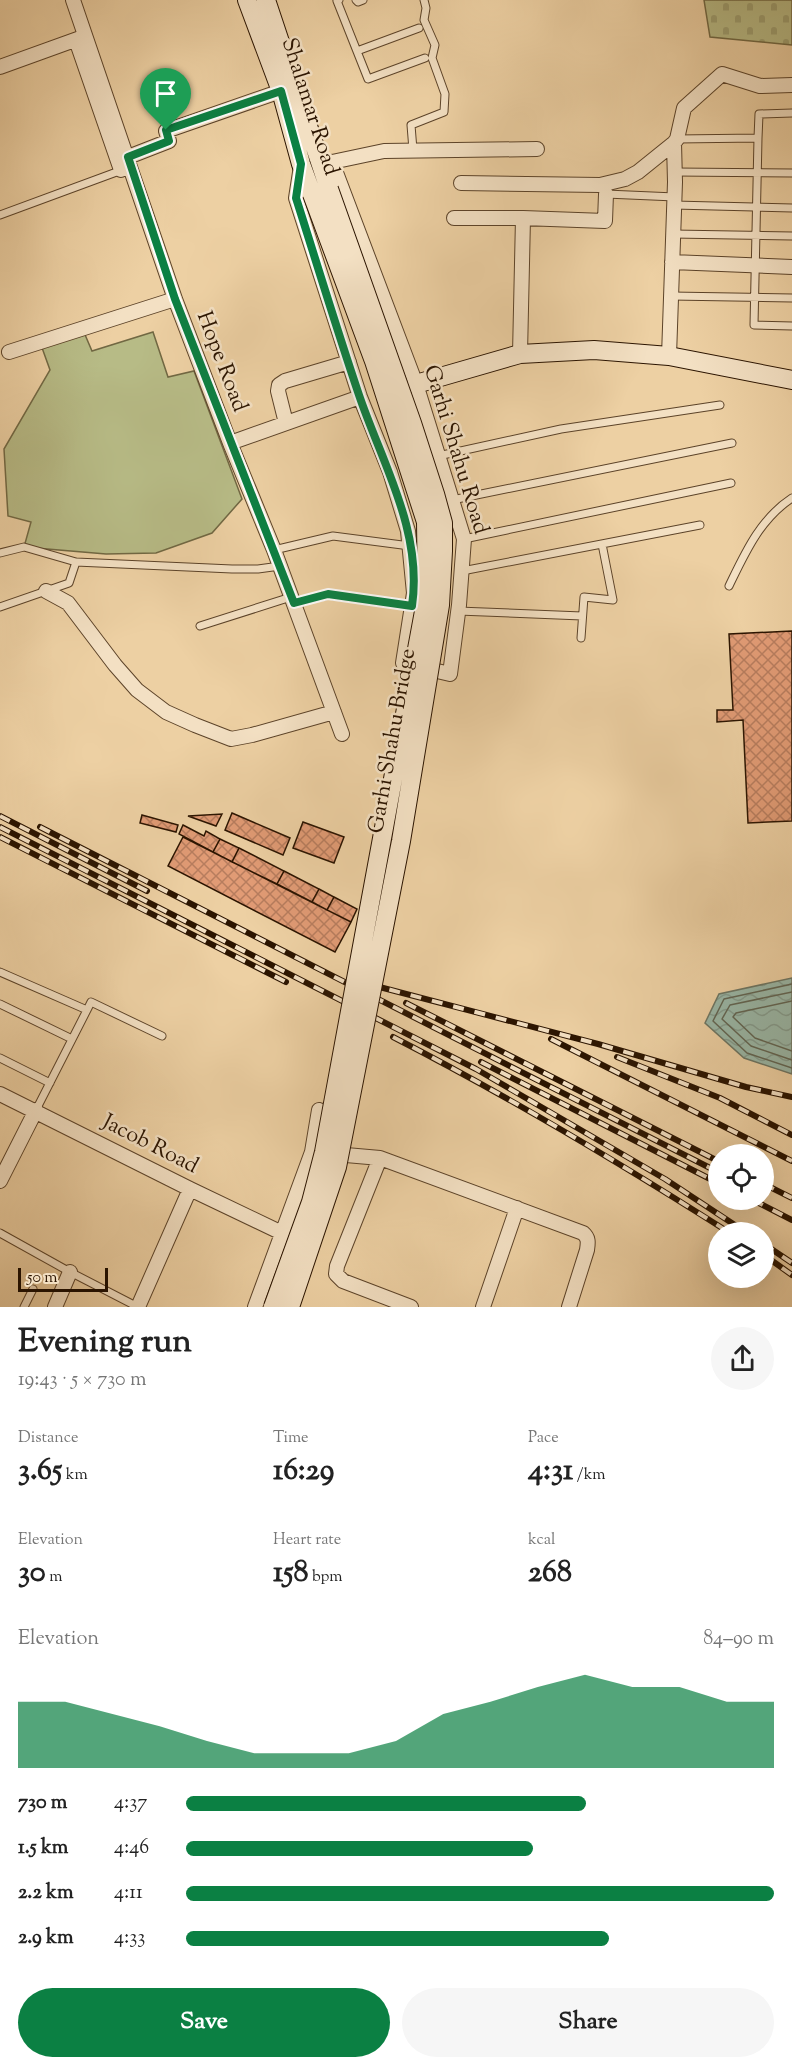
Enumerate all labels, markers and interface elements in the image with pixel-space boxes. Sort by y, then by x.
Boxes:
street label: Shalamar Road [272,34,346,180]
pin [140,68,191,130]
icon: arrive [149,77,182,110]
street label: Hope Road [187,307,255,417]
street label: Garhi Shahu Road [414,361,496,539]
street label: Garhi Shahu Bridge [361,646,425,836]
street label: Jacob Road [95,1107,204,1183]
map controls [708,1144,774,1288]
button: locate [708,1144,774,1210]
button: layers [708,1222,774,1288]
scale bar [18,1265,108,1292]
text: 50 m [27,1267,58,1290]
text: Evening run [18,1319,192,1367]
button: share [711,1327,774,1390]
text: 19:43 · 5 × 730 m [18,1366,146,1395]
text: Distance [18,1427,78,1450]
text: Time [273,1427,309,1450]
text: Pace [528,1427,559,1450]
text: 3.65 [18,1450,62,1493]
text: 16:29 [273,1450,334,1493]
text: 4:31 [528,1450,573,1493]
text: km [62,1464,88,1487]
text: /km [573,1464,606,1487]
text: Elevation [18,1529,83,1552]
text: Heart rate [273,1529,341,1552]
text: kcal [528,1529,556,1552]
text: 30 [18,1552,46,1595]
text: 158 [273,1552,308,1595]
text: 268 [528,1552,572,1595]
text: m [46,1566,62,1589]
text: bpm [308,1566,343,1589]
text: Elevation [18,1625,99,1654]
text: 84–90 m [703,1625,774,1654]
text: 730 m [18,1789,67,1818]
text: 4:37 [114,1789,147,1818]
text: 1.5 km [18,1834,68,1863]
text: 4:46 [114,1834,149,1863]
text: 2.2 km [18,1879,73,1908]
text: 4:11 [114,1879,143,1908]
text: 2.9 km [18,1924,73,1953]
text: 4:33 [114,1924,145,1953]
button: Save [18,1988,390,2057]
button: Share [402,1988,774,2057]

